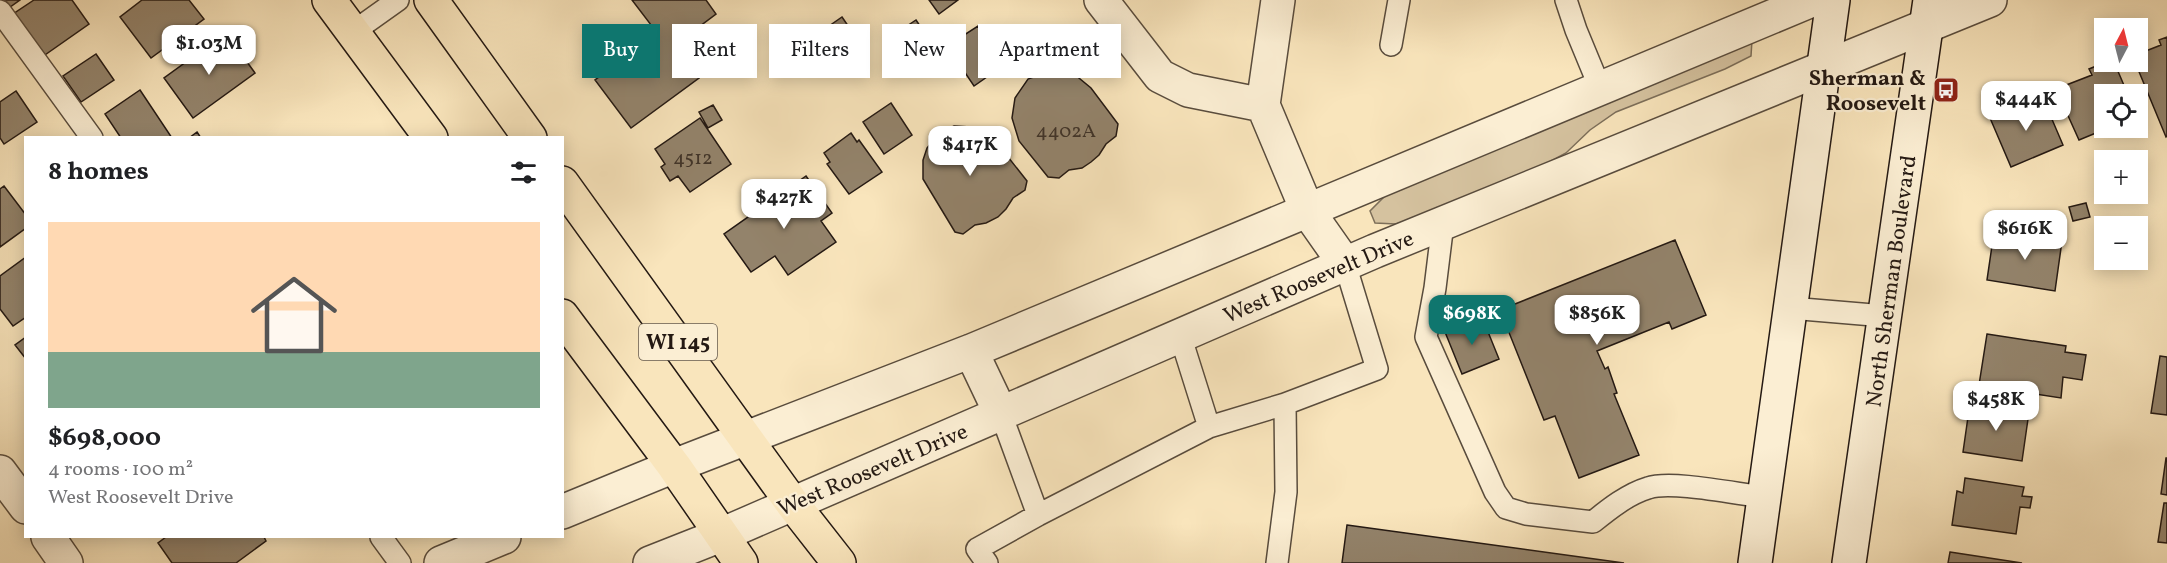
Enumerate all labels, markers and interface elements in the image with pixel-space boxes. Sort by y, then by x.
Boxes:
north arrow [2094,18,2148,72]
map controls [2094,18,2148,270]
chip: Buy [582,24,660,78]
chip: Rent [672,24,757,78]
chip: Filters [769,24,870,78]
chip: New [882,24,966,78]
chip: Apartment [978,24,1121,78]
pin: $1.03M [160,25,258,76]
text: $1.03M [176,30,242,58]
place label: Sherman & Roosevelt [1809,64,1926,120]
bus stop icon: Sherman & Roosevelt [1931,75,1961,105]
pin: $444K [1984,81,2068,132]
button: locate [2094,84,2148,138]
text: $444K [1995,86,2057,114]
house number: 4402A [1036,118,1096,146]
pin: $417K [928,126,1012,177]
text: $417K [942,131,998,159]
house number: 4512 [673,145,713,173]
button: + [2094,150,2148,204]
street label: North Sherman Boulevard [1859,153,1926,409]
text: 8 homes [48,154,149,190]
icon: filters [507,156,540,189]
pin: $427K [742,179,826,230]
text: $427K [755,184,813,212]
pin: $616K [1983,210,2067,261]
text: $616K [1997,215,2053,243]
button: − [2094,216,2148,270]
street label: West Roosevelt Drive [1219,224,1419,332]
icon: home [240,261,348,369]
pin: $698K [1430,295,1514,346]
pin: $856K [1555,295,1639,346]
text: $698K [1443,300,1501,328]
text: $856K [1569,300,1625,328]
road number: WI 145 [639,324,717,360]
pin: $458K [1954,381,2038,432]
text: $458K [1967,386,2025,414]
street label: West Roosevelt Drive [773,417,973,525]
text: $698,000 [48,420,161,456]
text: 4 rooms · 100 m² [48,456,193,484]
text: West Roosevelt Drive [48,484,234,512]

